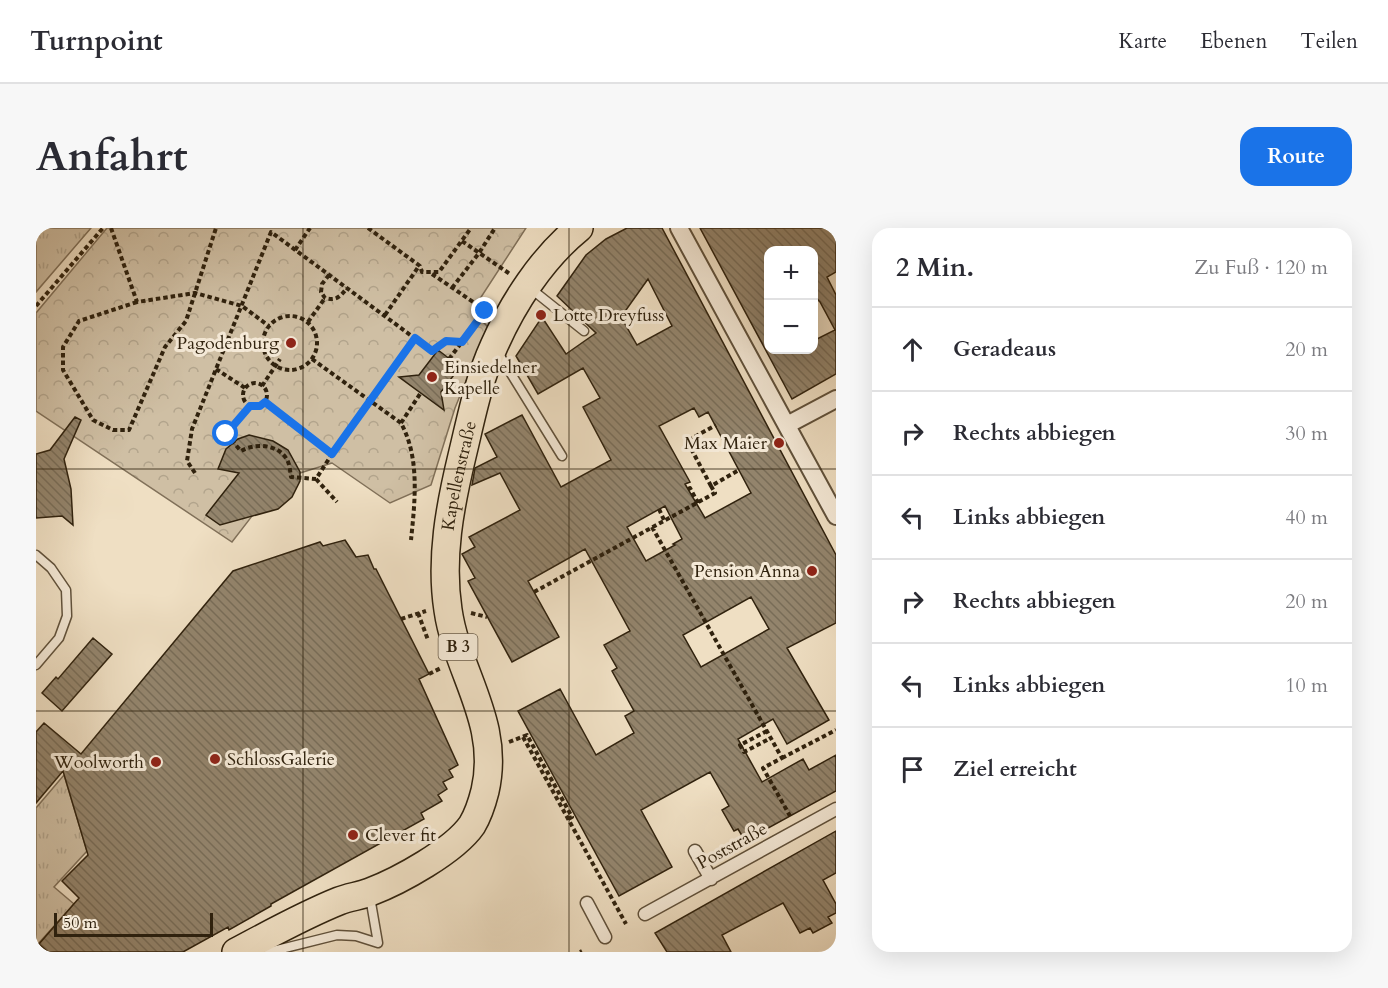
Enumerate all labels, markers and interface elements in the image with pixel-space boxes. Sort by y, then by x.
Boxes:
text: Turnpoint [30,22,163,60]
text: Karte [1119,27,1167,56]
text: Ebenen [1200,27,1267,56]
text: Teilen [1300,27,1358,56]
button: Route [1240,127,1352,186]
text: Anfahrt [36,128,188,185]
map controls [764,246,818,354]
button: + [764,246,818,300]
text: 2 Min. [896,250,974,285]
text: Zu Fuß · 120 m [1194,254,1328,281]
route end [471,297,497,323]
button: − [764,300,818,354]
place label: Lotte Dreyfuss [553,303,664,328]
marker: Lotte Dreyfuss [534,308,548,322]
place label: Pagodenburg [177,331,280,356]
icon: ahead [896,333,929,366]
text: Geradeaus [953,334,1056,364]
marker: Pagodenburg [284,336,298,350]
text: 20 m [1285,336,1328,363]
place label: Einsiedelner Kapelle [444,355,537,401]
marker: Einsiedelner Kapelle [425,370,439,384]
icon: right [896,417,929,450]
street label: Kapellenstraße [435,418,482,532]
text: Rechts abbiegen [953,418,1116,448]
route start [212,420,238,446]
text: 30 m [1285,420,1328,447]
place label: Max Maier [684,431,767,456]
marker: Max Maier [772,436,786,450]
icon: left [896,501,929,534]
text: Links abbiegen [953,502,1105,532]
text: 40 m [1285,504,1328,531]
place label: Pension Anna [694,559,800,584]
marker: Pension Anna [805,564,819,578]
icon: right [896,585,929,618]
text: Rechts abbiegen [953,586,1116,616]
text: 20 m [1285,588,1328,615]
road number: B 3 [438,634,478,660]
icon: left [896,669,929,702]
text: Links abbiegen [953,670,1105,700]
text: 10 m [1285,672,1328,699]
place label: SchlossGalerie [227,747,335,772]
place label: Woolworth [53,750,144,775]
marker: SchlossGalerie [208,752,222,766]
icon: arrive [896,753,929,786]
text: Ziel erreicht [953,754,1077,784]
marker: Woolworth [149,755,163,769]
street label: Poststraße [692,816,772,876]
place label: Clever fit [365,823,436,848]
marker: Clever fit [346,828,360,842]
scale bar [54,910,213,938]
text: 50 m [63,912,97,934]

